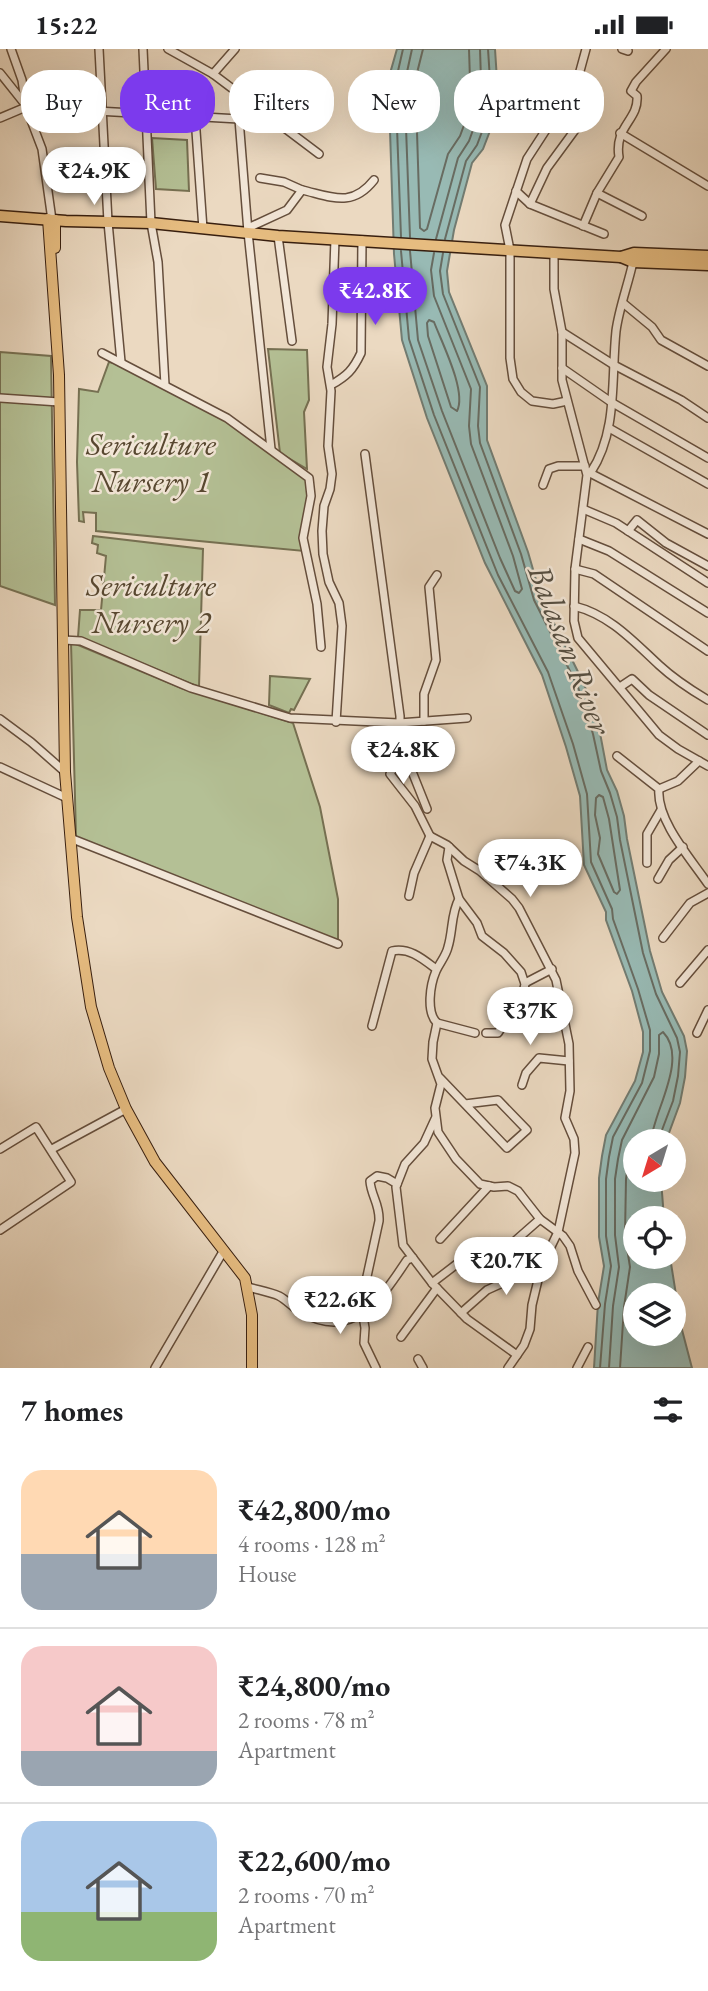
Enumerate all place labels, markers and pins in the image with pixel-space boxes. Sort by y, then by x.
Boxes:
pin: ₹24.9K [37,148,151,207]
pin: ₹42.8K [318,267,432,327]
pin: ₹24.8K [346,727,460,786]
pin: ₹74.3K [473,839,587,899]
pin: ₹37K [489,988,571,1047]
pin: ₹20.7K [449,1237,563,1297]
pin: ₹22.6K [283,1277,397,1336]

